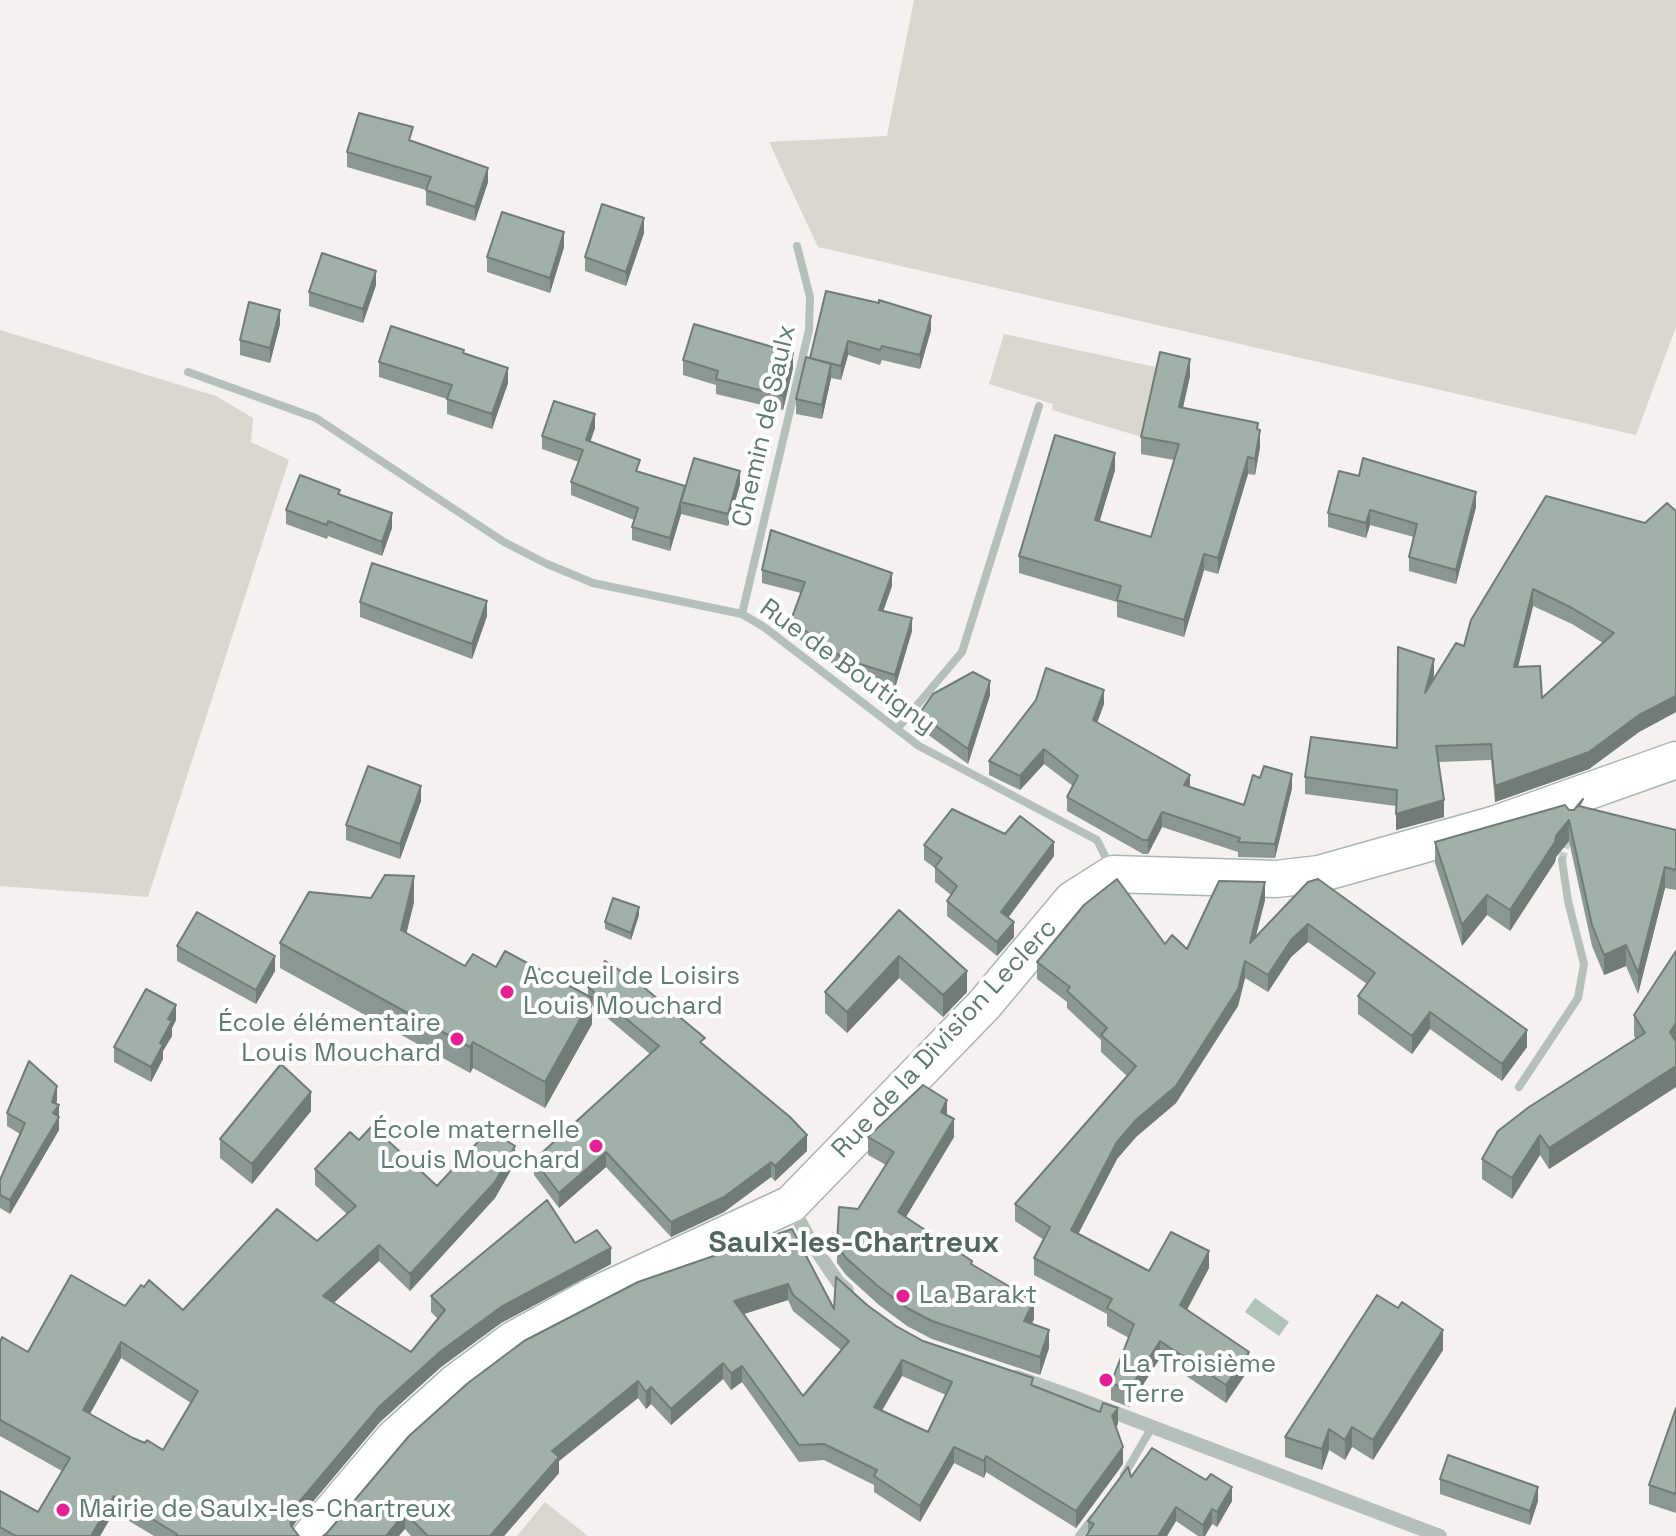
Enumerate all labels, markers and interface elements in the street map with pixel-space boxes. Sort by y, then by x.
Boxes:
street label: Chemin de Saulx [727,322,803,530]
street label: Rue de Boutigny [753,593,941,741]
street label: Rue de la Division Leclerc [826,913,1064,1165]
place label: Accueil de Loisirs Louis Mouchard [523,961,740,1022]
marker: Accueil de Loisirs Louis Mouchard [498,983,516,1001]
place label: École élémentaire Louis Mouchard [218,1008,441,1070]
marker: École élémentaire Louis Mouchard [448,1030,466,1048]
place label: École maternelle Louis Mouchard [373,1115,580,1176]
marker: École maternelle Louis Mouchard [587,1137,605,1155]
district label: Saulx-les-Chartreux [709,1226,999,1262]
place label: La Barakt [919,1280,1037,1312]
marker: La Barakt [894,1287,912,1305]
place label: La Troisième Terre [1122,1349,1276,1410]
marker: La Troisième Terre [1097,1371,1115,1389]
place label: Mairie de Saulx-les-Chartreux [79,1494,452,1526]
marker: Mairie de Saulx-les-Chartreux [54,1501,72,1519]

